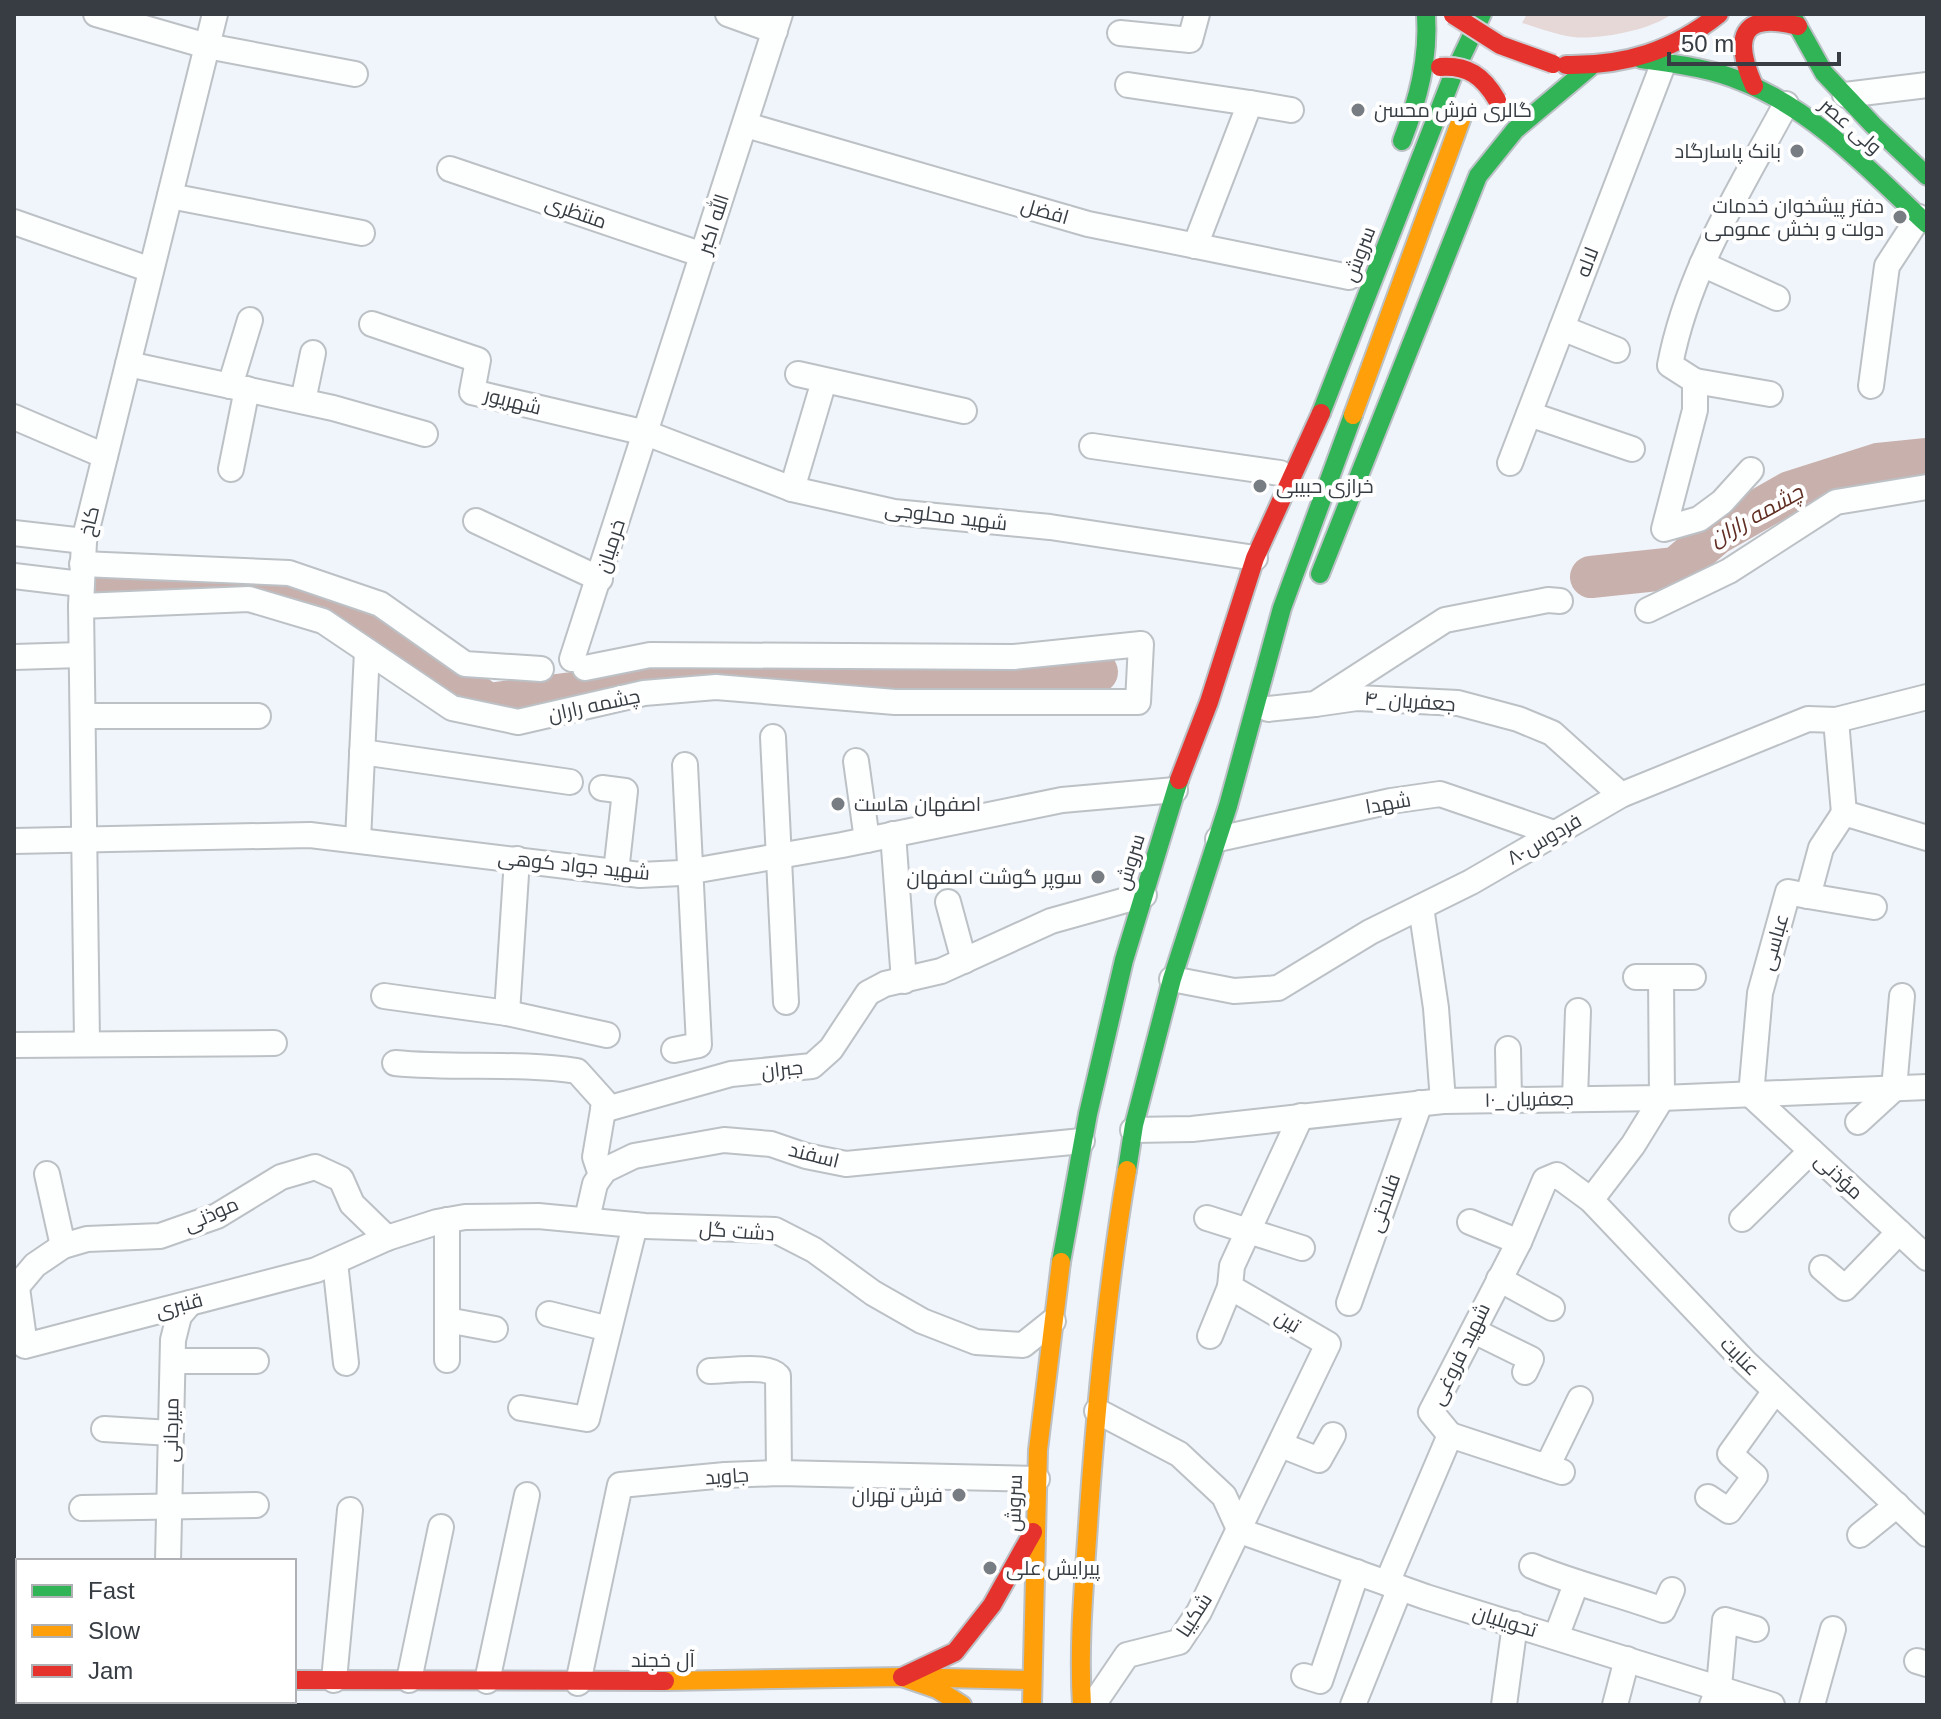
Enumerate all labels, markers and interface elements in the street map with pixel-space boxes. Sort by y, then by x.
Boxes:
scale bar [1669,16,1839,66]
text: 50 m [1681,30,1734,57]
street label: ولی عصر [1814,93,1886,160]
place label: گالری فرش محسن [1374,99,1532,123]
marker: گالری فرش محسن [1349,101,1367,119]
place label: بانک پاسارگاد [1675,140,1781,164]
marker: بانک پاسارگاد [1788,142,1806,160]
street label: منتظری [542,191,610,235]
street label: الله اکبر [691,191,734,258]
street label: افضل [1018,194,1071,230]
place label: دفتر پیشخوان خدمات دولت و بخش عمومی [1704,195,1884,242]
marker: دفتر پیشخوان خدمات دولت و بخش عمومی [1891,208,1909,226]
street label: سروش [1338,223,1381,285]
street label: لاله [1571,244,1603,280]
street label: شهریور [481,383,544,421]
place label: خرازی حبیبی [1276,475,1374,499]
marker: خرازی حبیبی [1251,477,1269,495]
water label: چشمه راران [1705,479,1809,553]
street label: شهید محلوجی [883,498,1009,536]
street label: کاخ [75,504,106,539]
street label: خرمیان [591,516,631,576]
street label: چشمه راران [546,685,642,727]
street label: ۴_جعفریان [1363,687,1456,717]
street label: شهدا [1364,788,1413,820]
place label: اصفهان هاست [854,793,981,817]
marker: اصفهان هاست [829,795,847,813]
street label: ۸-فردوس [1503,809,1586,871]
street label: سروش [1111,831,1151,893]
street label: شهید جواد کوهی [497,846,651,886]
place label: سوپر گوشت اصفهان [907,866,1082,890]
marker: سوپر گوشت اصفهان [1089,868,1107,886]
street label: عباسی [1755,911,1794,973]
street label: جبران [760,1056,804,1084]
street label: ۱۰_جعفریان [1484,1087,1574,1113]
street label: اسفند [786,1138,842,1172]
street label: مؤذنی [1809,1148,1867,1205]
street label: فلاحتی [1364,1171,1406,1236]
street label: موذنی [180,1192,242,1237]
street label: دشت گل [698,1217,775,1247]
street label: قنبری [153,1288,205,1324]
street label: شهید فروغی [1426,1300,1496,1409]
street label: تین [1271,1305,1305,1339]
street label: عنایت [1716,1332,1764,1380]
street label: میرجانی [159,1397,185,1463]
street label: جاوید [704,1463,750,1490]
street label: سروش [1002,1474,1028,1532]
place label: فرش تهران [852,1484,943,1508]
marker: فرش تهران [950,1486,968,1504]
place label: پیرایش علی [1006,1557,1101,1581]
legend [16,1559,296,1703]
marker: پیرایش علی [981,1559,999,1577]
text: Fast [88,1577,135,1604]
street label: شکیبا [1172,1589,1216,1641]
street label: تحویلیان [1470,1601,1540,1643]
text: Slow [88,1617,141,1644]
street label: آل خجند [631,1649,696,1673]
text: Jam [88,1657,133,1684]

